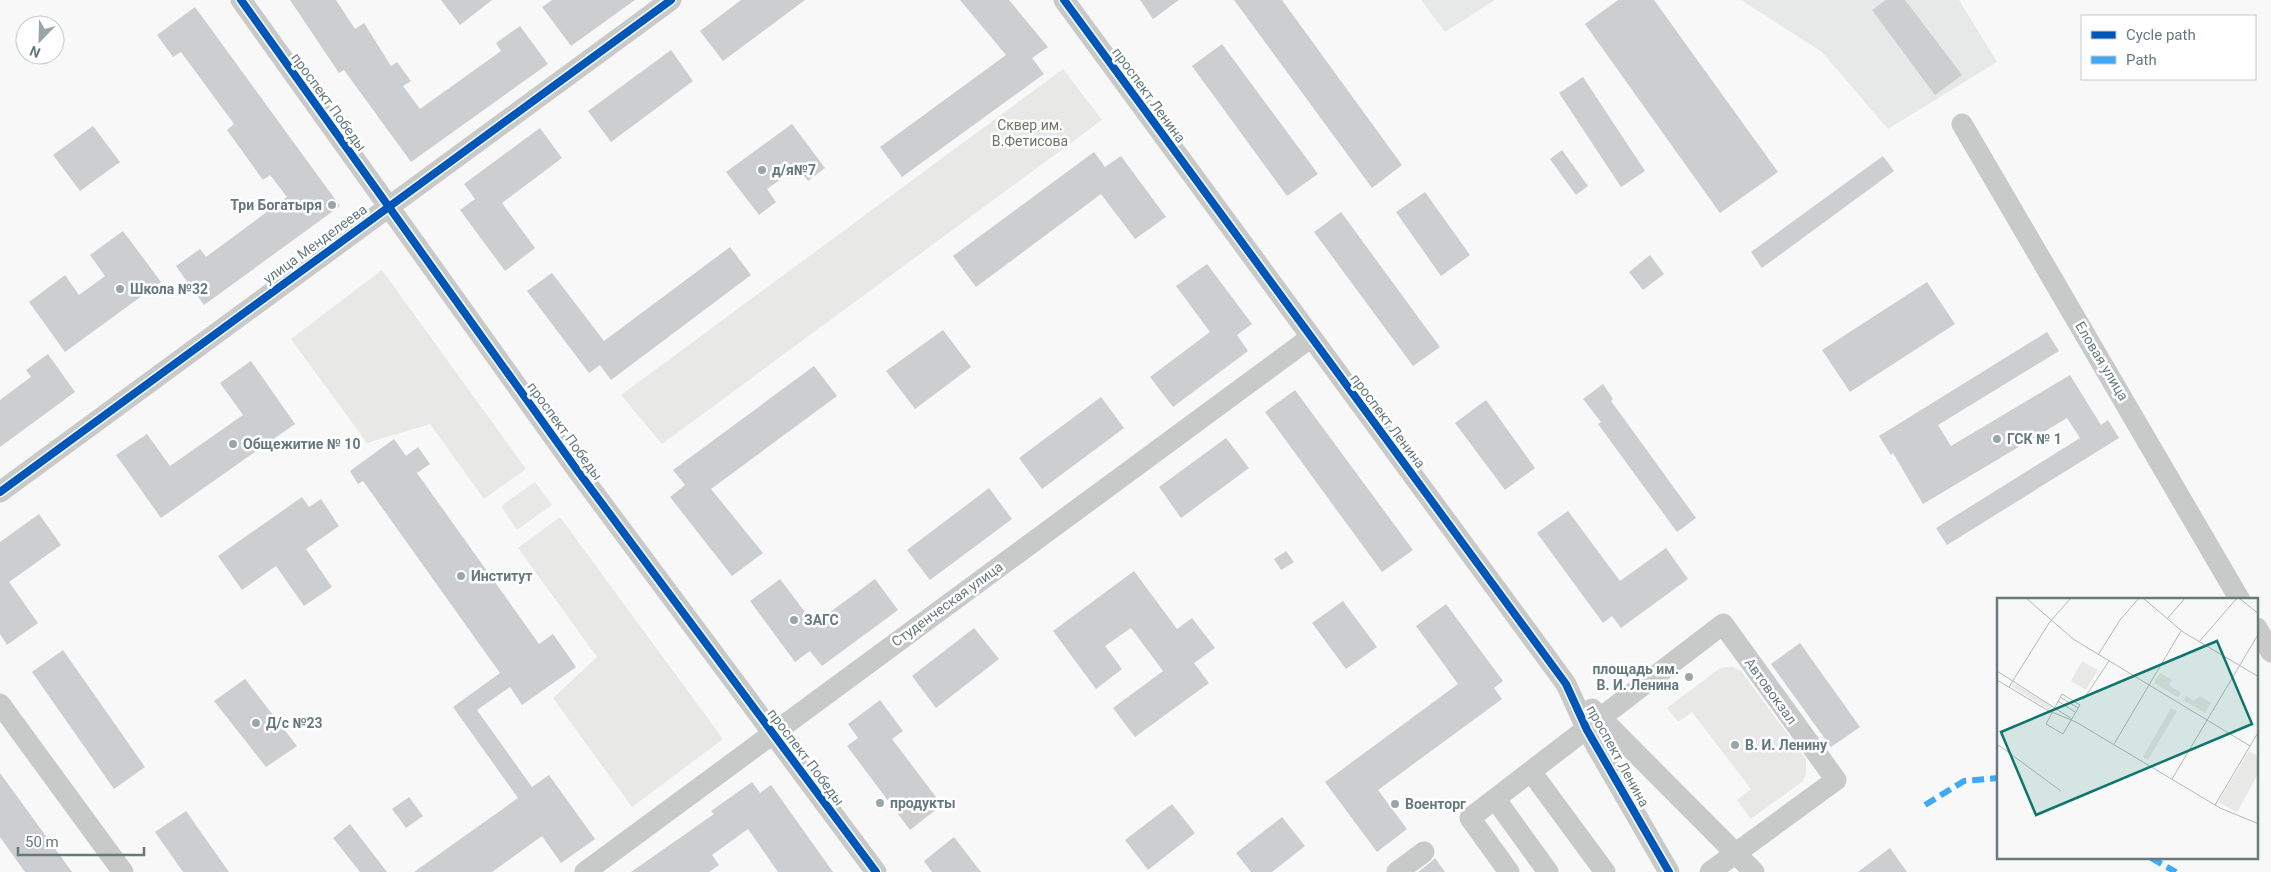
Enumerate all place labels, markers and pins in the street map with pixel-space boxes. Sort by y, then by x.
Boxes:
place label: д/я№7 [772,162,816,178]
marker: д/я№7 [756,164,768,176]
place label: Три Богатыря [230,197,322,213]
marker: Три Богатыря [326,199,338,211]
place label: Школа №32 [130,281,208,297]
marker: Школа №32 [114,283,126,295]
place label: ГСК № 1 [2007,431,2062,447]
marker: ГСК № 1 [1991,433,2003,445]
place label: Общежитие № 10 [243,436,360,452]
marker: Общежитие № 10 [227,438,239,450]
place label: Институт [471,568,533,584]
marker: Институт [455,570,467,582]
place label: ЗАГС [804,612,839,628]
marker: ЗАГС [788,614,800,626]
place label: площадь им. В. И. Ленина [1592,661,1680,693]
marker: площадь им. В. И. Ленина [1683,671,1695,683]
place label: Д/с №23 [266,715,323,731]
marker: Д/с №23 [250,717,262,729]
place label: В. И. Ленину [1745,737,1828,753]
marker: В. И. Ленину [1729,739,1741,751]
place label: продукты [890,795,956,811]
place label: Военторг [1405,796,1466,812]
marker: продукты [874,797,886,809]
marker: Военторг [1389,798,1401,810]

